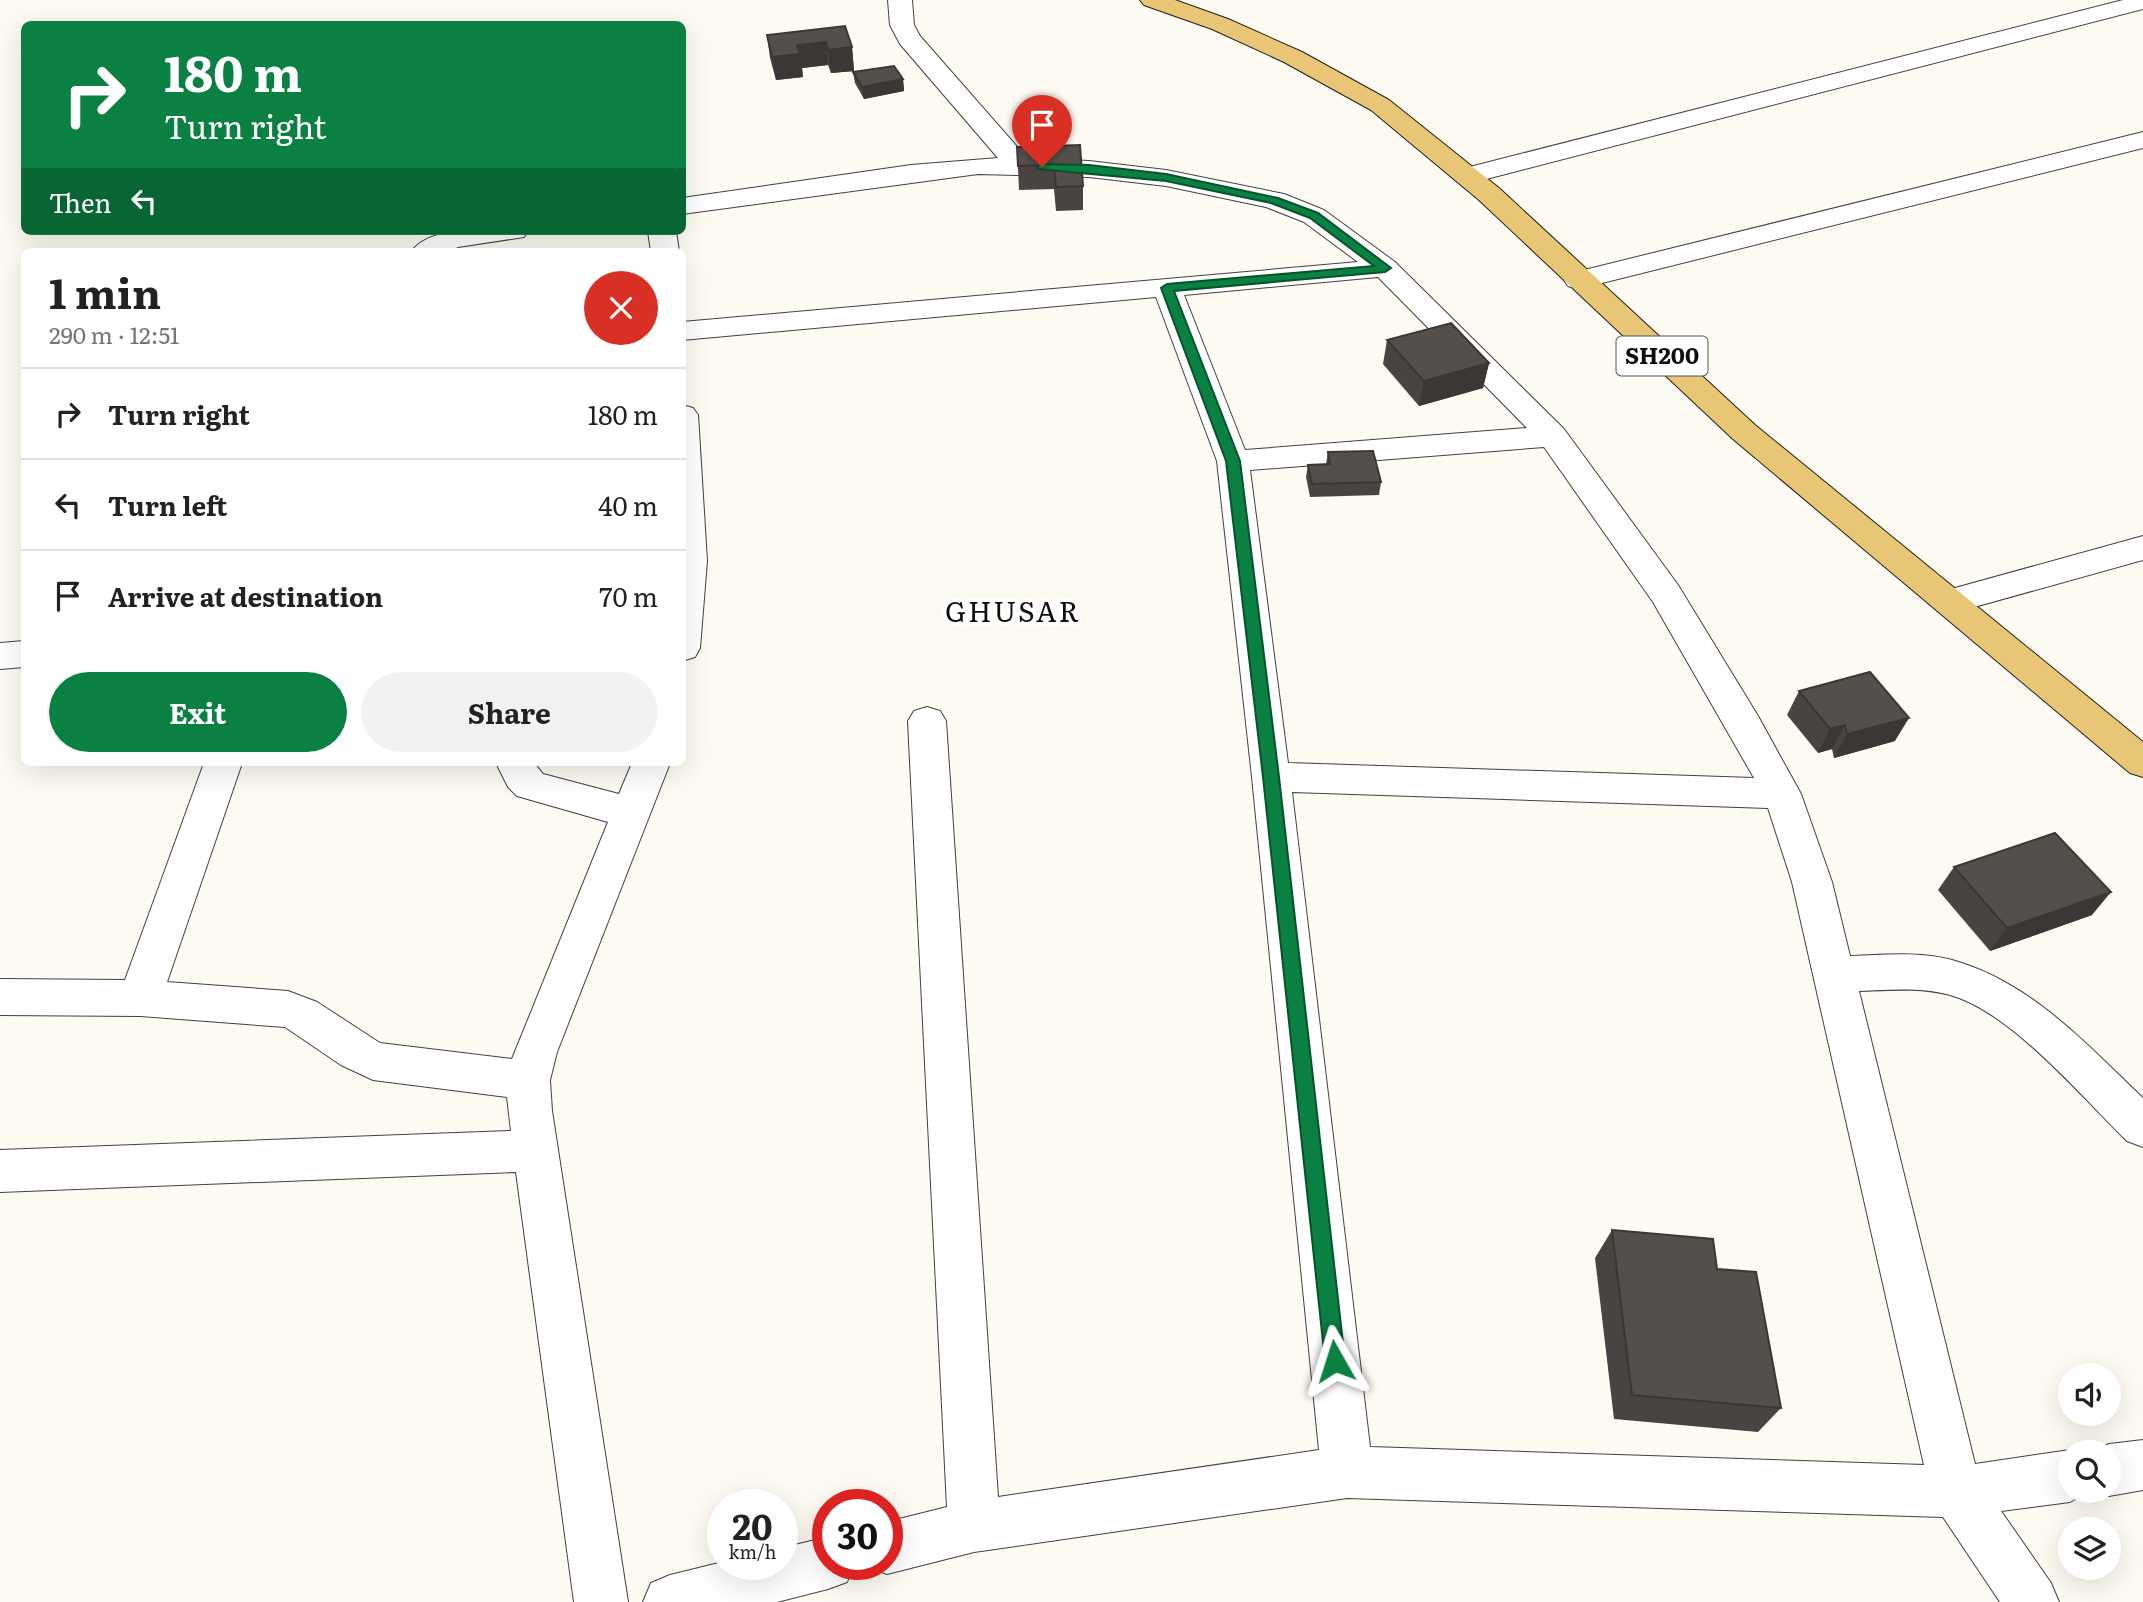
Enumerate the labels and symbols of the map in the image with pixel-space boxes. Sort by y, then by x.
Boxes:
pin [1012,95,1072,167]
road number: SH200 [1616,336,1708,376]
district label: GHUSAR [945,589,1081,631]
position arrow [1298,1324,1372,1398]
speed limit sign: 30 [812,1489,903,1580]

